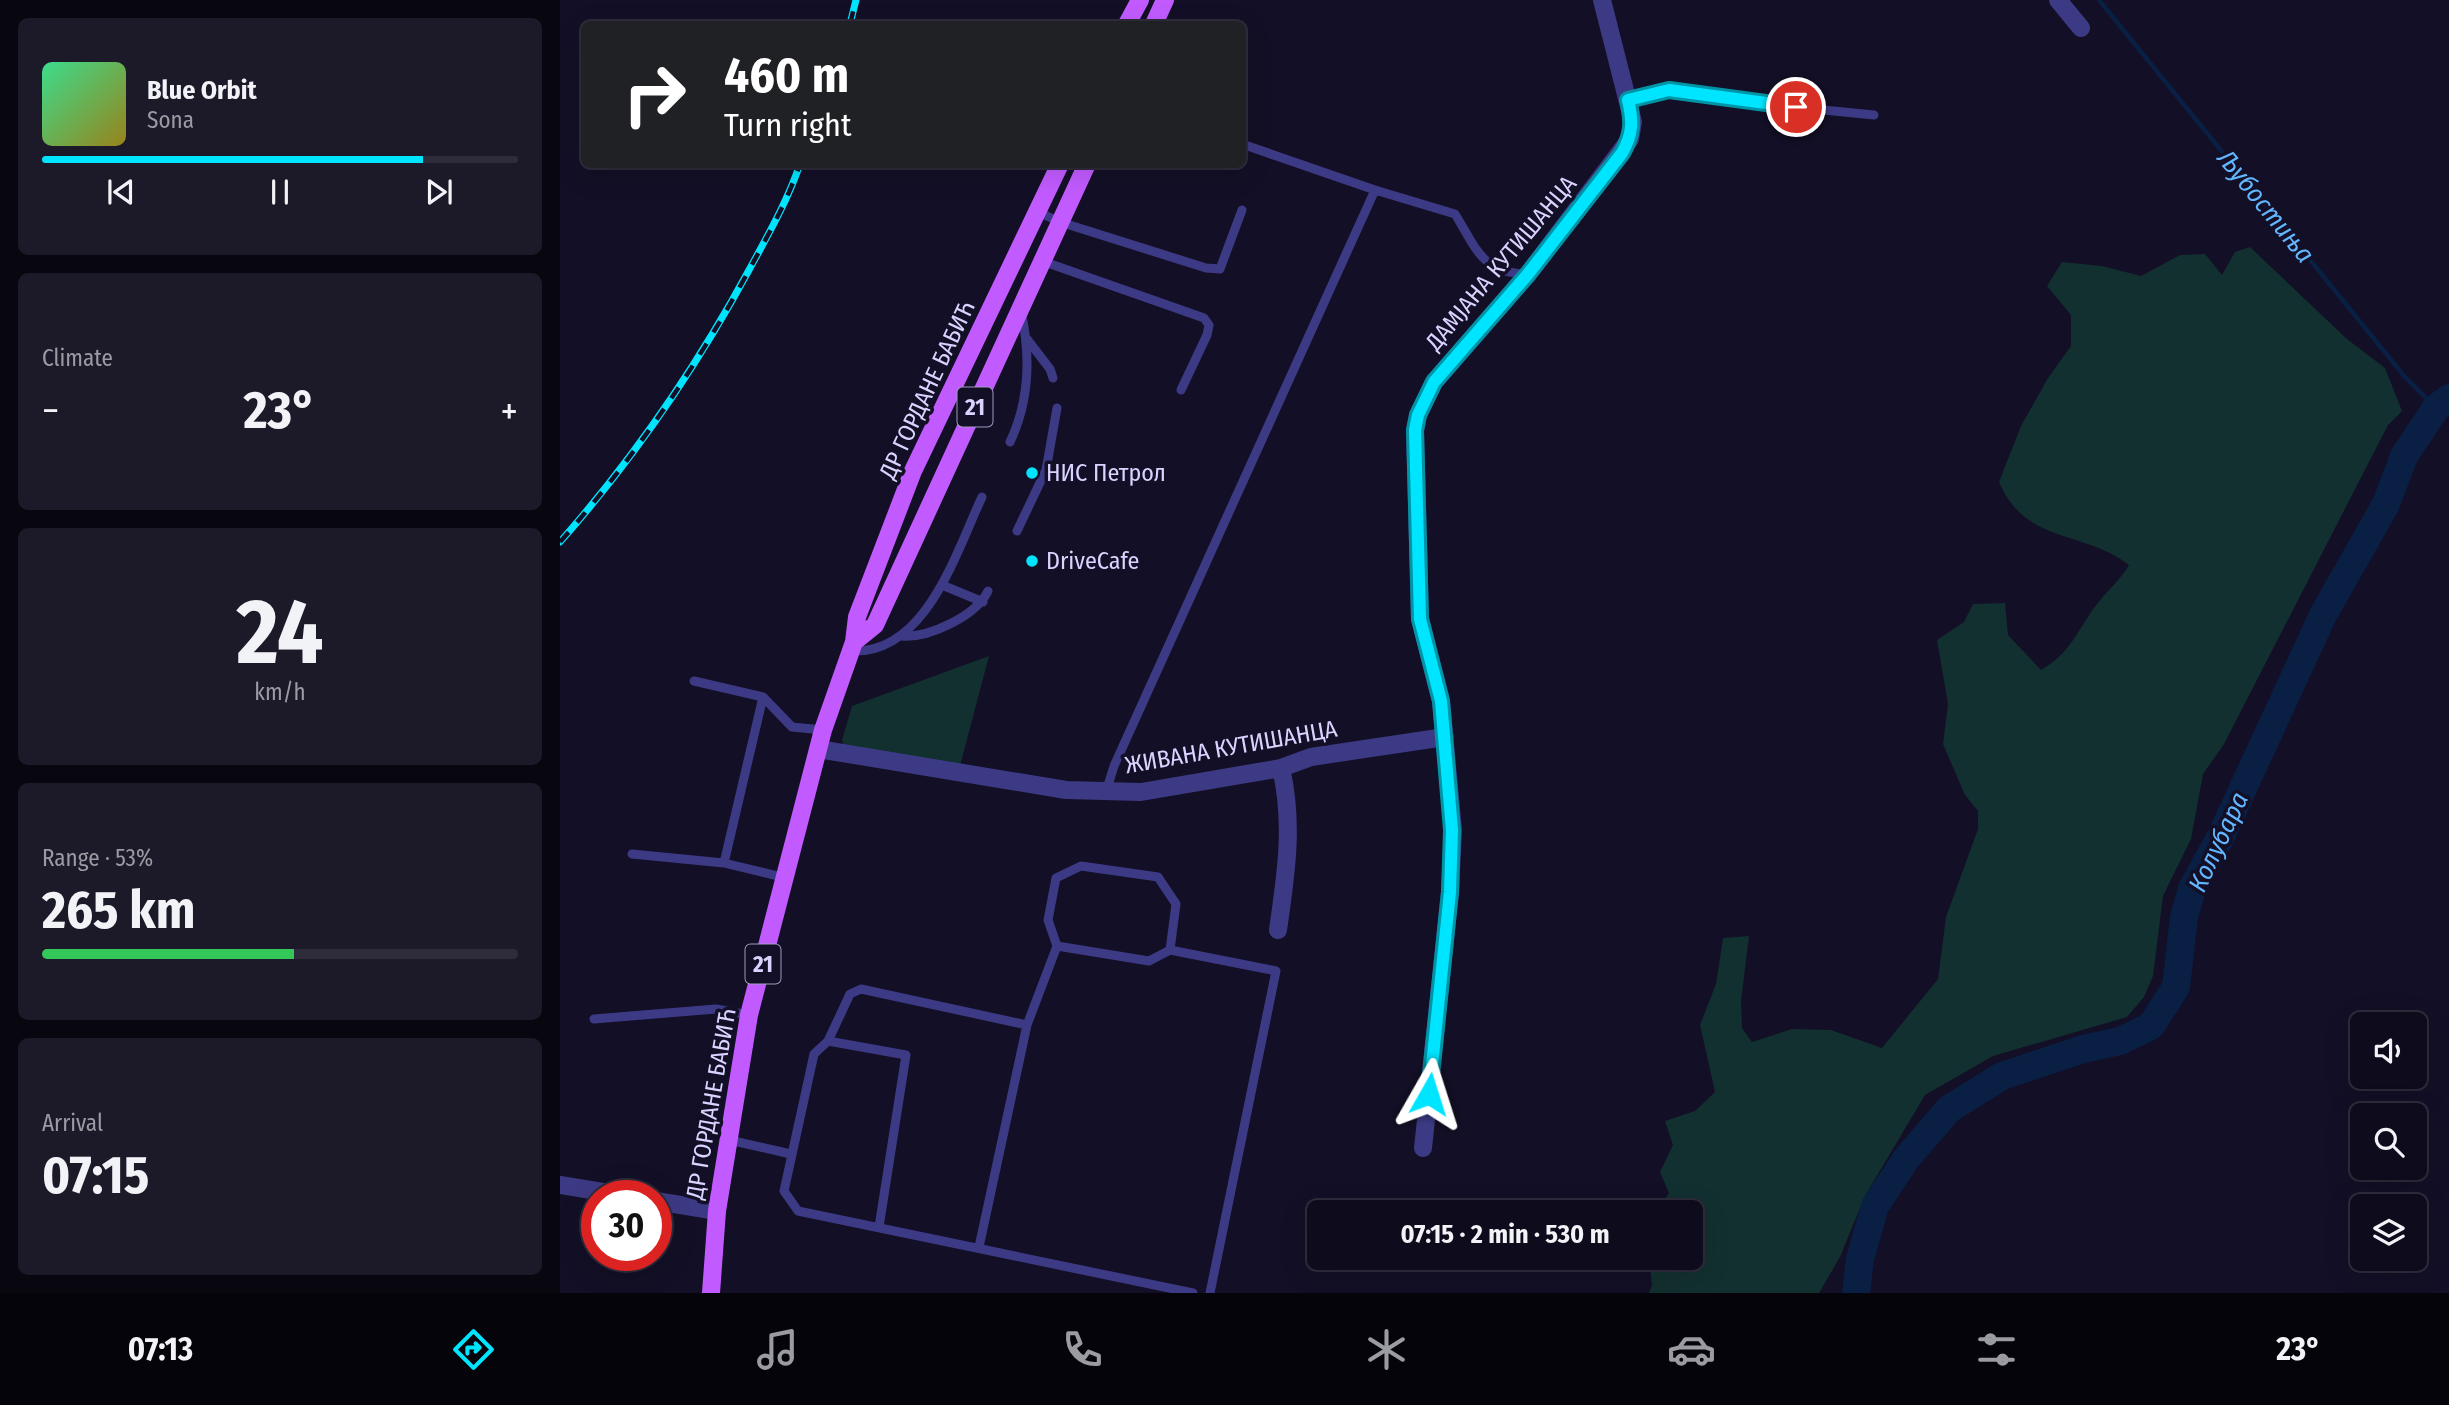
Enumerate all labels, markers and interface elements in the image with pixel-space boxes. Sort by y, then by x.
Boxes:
text: 460 m [724,46,849,105]
icon: right [609,49,700,140]
text: Blue Orbit [147,75,257,106]
pin [1766,77,1826,137]
icon: arrive [1777,88,1815,126]
text: Sona [147,106,194,134]
text: Turn right [724,106,851,144]
water label: Љубостиња [2210,143,2321,269]
street label: ДАМЈАНА КУТИШАНЦА [1419,170,1582,357]
icon: previous [102,173,140,211]
icon: pause [261,173,299,211]
icon: next [420,173,458,211]
street label: ДР ГОРДАНЕ БАБИЋ [873,297,980,484]
text: Climate [42,344,113,372]
text: 23° [243,379,316,442]
text: − [42,388,59,434]
text: + [501,388,518,434]
road number: 21 [958,388,992,426]
place label: НИС Петрол [1046,459,1166,487]
marker: НИС Петрол [1024,465,1040,481]
place label: DriveCafe [1046,547,1139,575]
marker: DriveCafe [1024,553,1040,569]
text: 24 [236,578,324,687]
text: km/h [254,678,306,706]
street label: ЖИВАНА КУТИШАНЦА [1123,714,1340,779]
water label: Колубара [2182,787,2255,897]
text: Range · 53% [42,844,153,872]
text: 265 km [42,879,196,942]
road number: 21 [746,945,780,984]
street label: ДР ГОРДАНЕ БАБИЋ [680,1007,742,1202]
map controls [2350,1012,2427,1271]
button: sound [2350,1012,2427,1089]
position arrow [1392,1057,1466,1131]
button: search [2350,1103,2427,1180]
text: Arrival [42,1109,103,1137]
text: 07:15 [42,1144,149,1207]
speed limit sign: 30 [581,1180,672,1271]
button: layers [2350,1194,2427,1271]
text: 07:15 · 2 min · 530 m [1400,1219,1610,1250]
icon: directions [449,1325,498,1374]
icon: music [753,1325,802,1374]
icon: phone [1058,1325,1107,1374]
icon: climate [1362,1325,1411,1374]
icon: car [1667,1325,1716,1374]
icon: filters [1972,1325,2021,1374]
text: 07:13 [128,1330,193,1368]
text: 23° [2276,1330,2321,1368]

